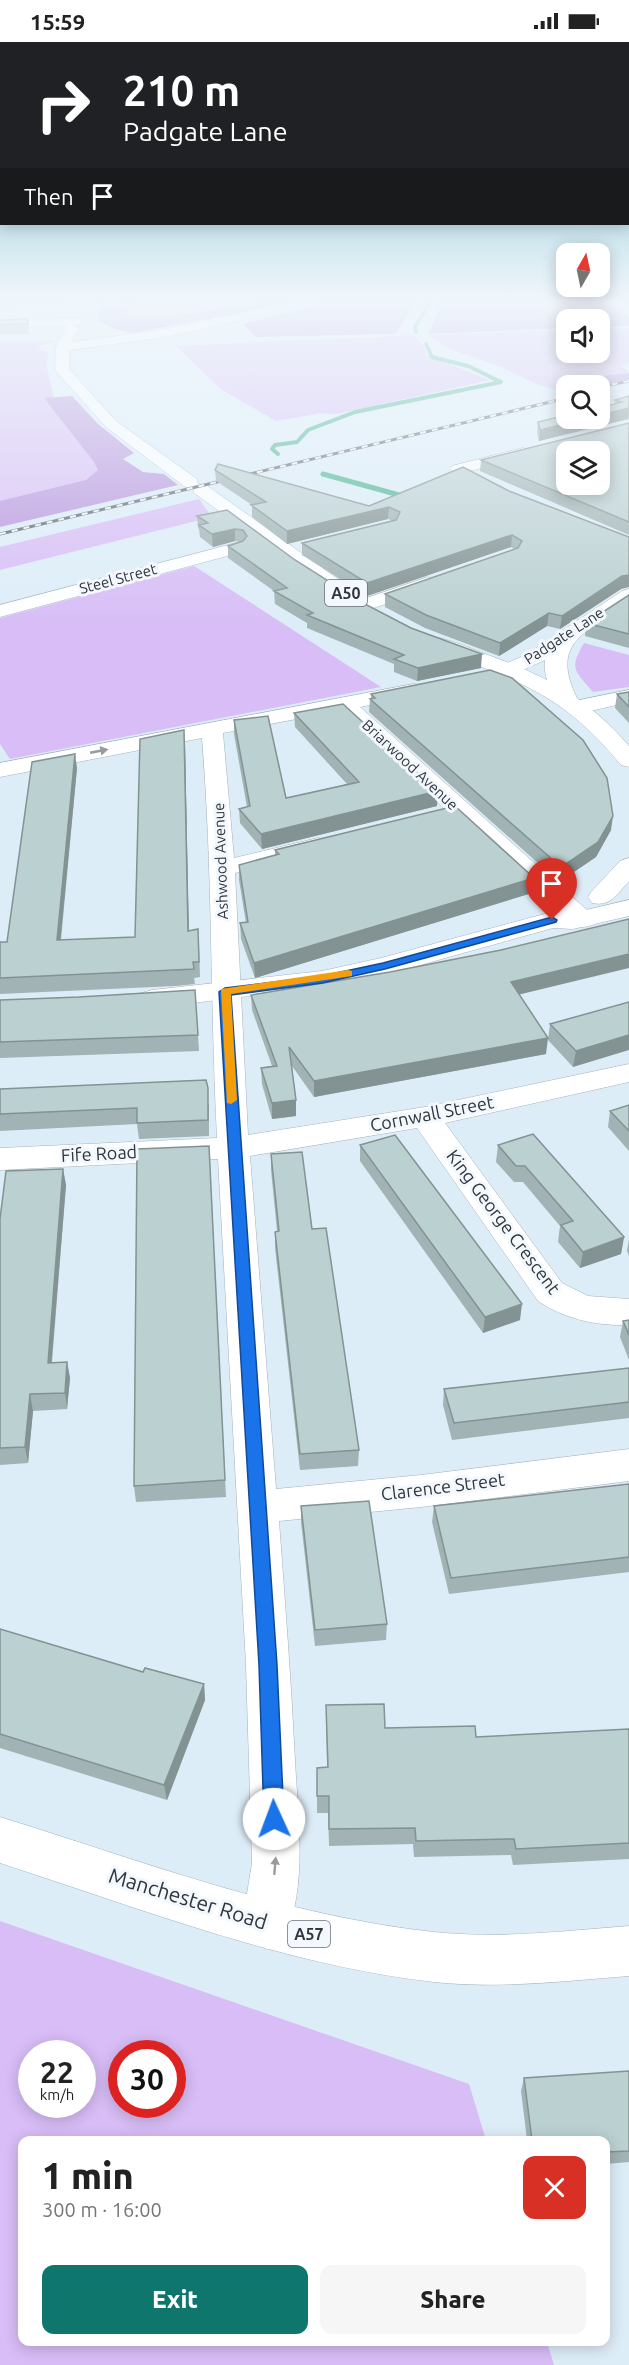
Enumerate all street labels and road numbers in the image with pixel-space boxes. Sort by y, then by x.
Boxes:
street label: Steel Street [77,560,159,597]
road number: A50 [325,580,367,606]
street label: Padgate Lane [521,604,607,668]
street label: Briarwood Avenue [359,716,462,813]
street label: Ashwood Avenue [210,802,231,920]
street label: Cornwall Street [368,1091,495,1135]
street label: Fife Road [60,1141,138,1165]
street label: King George Crescent [443,1145,565,1297]
street label: Clarence Street [380,1468,506,1504]
street label: Manchester Road [106,1863,270,1934]
road number: A57 [288,1921,330,1947]

